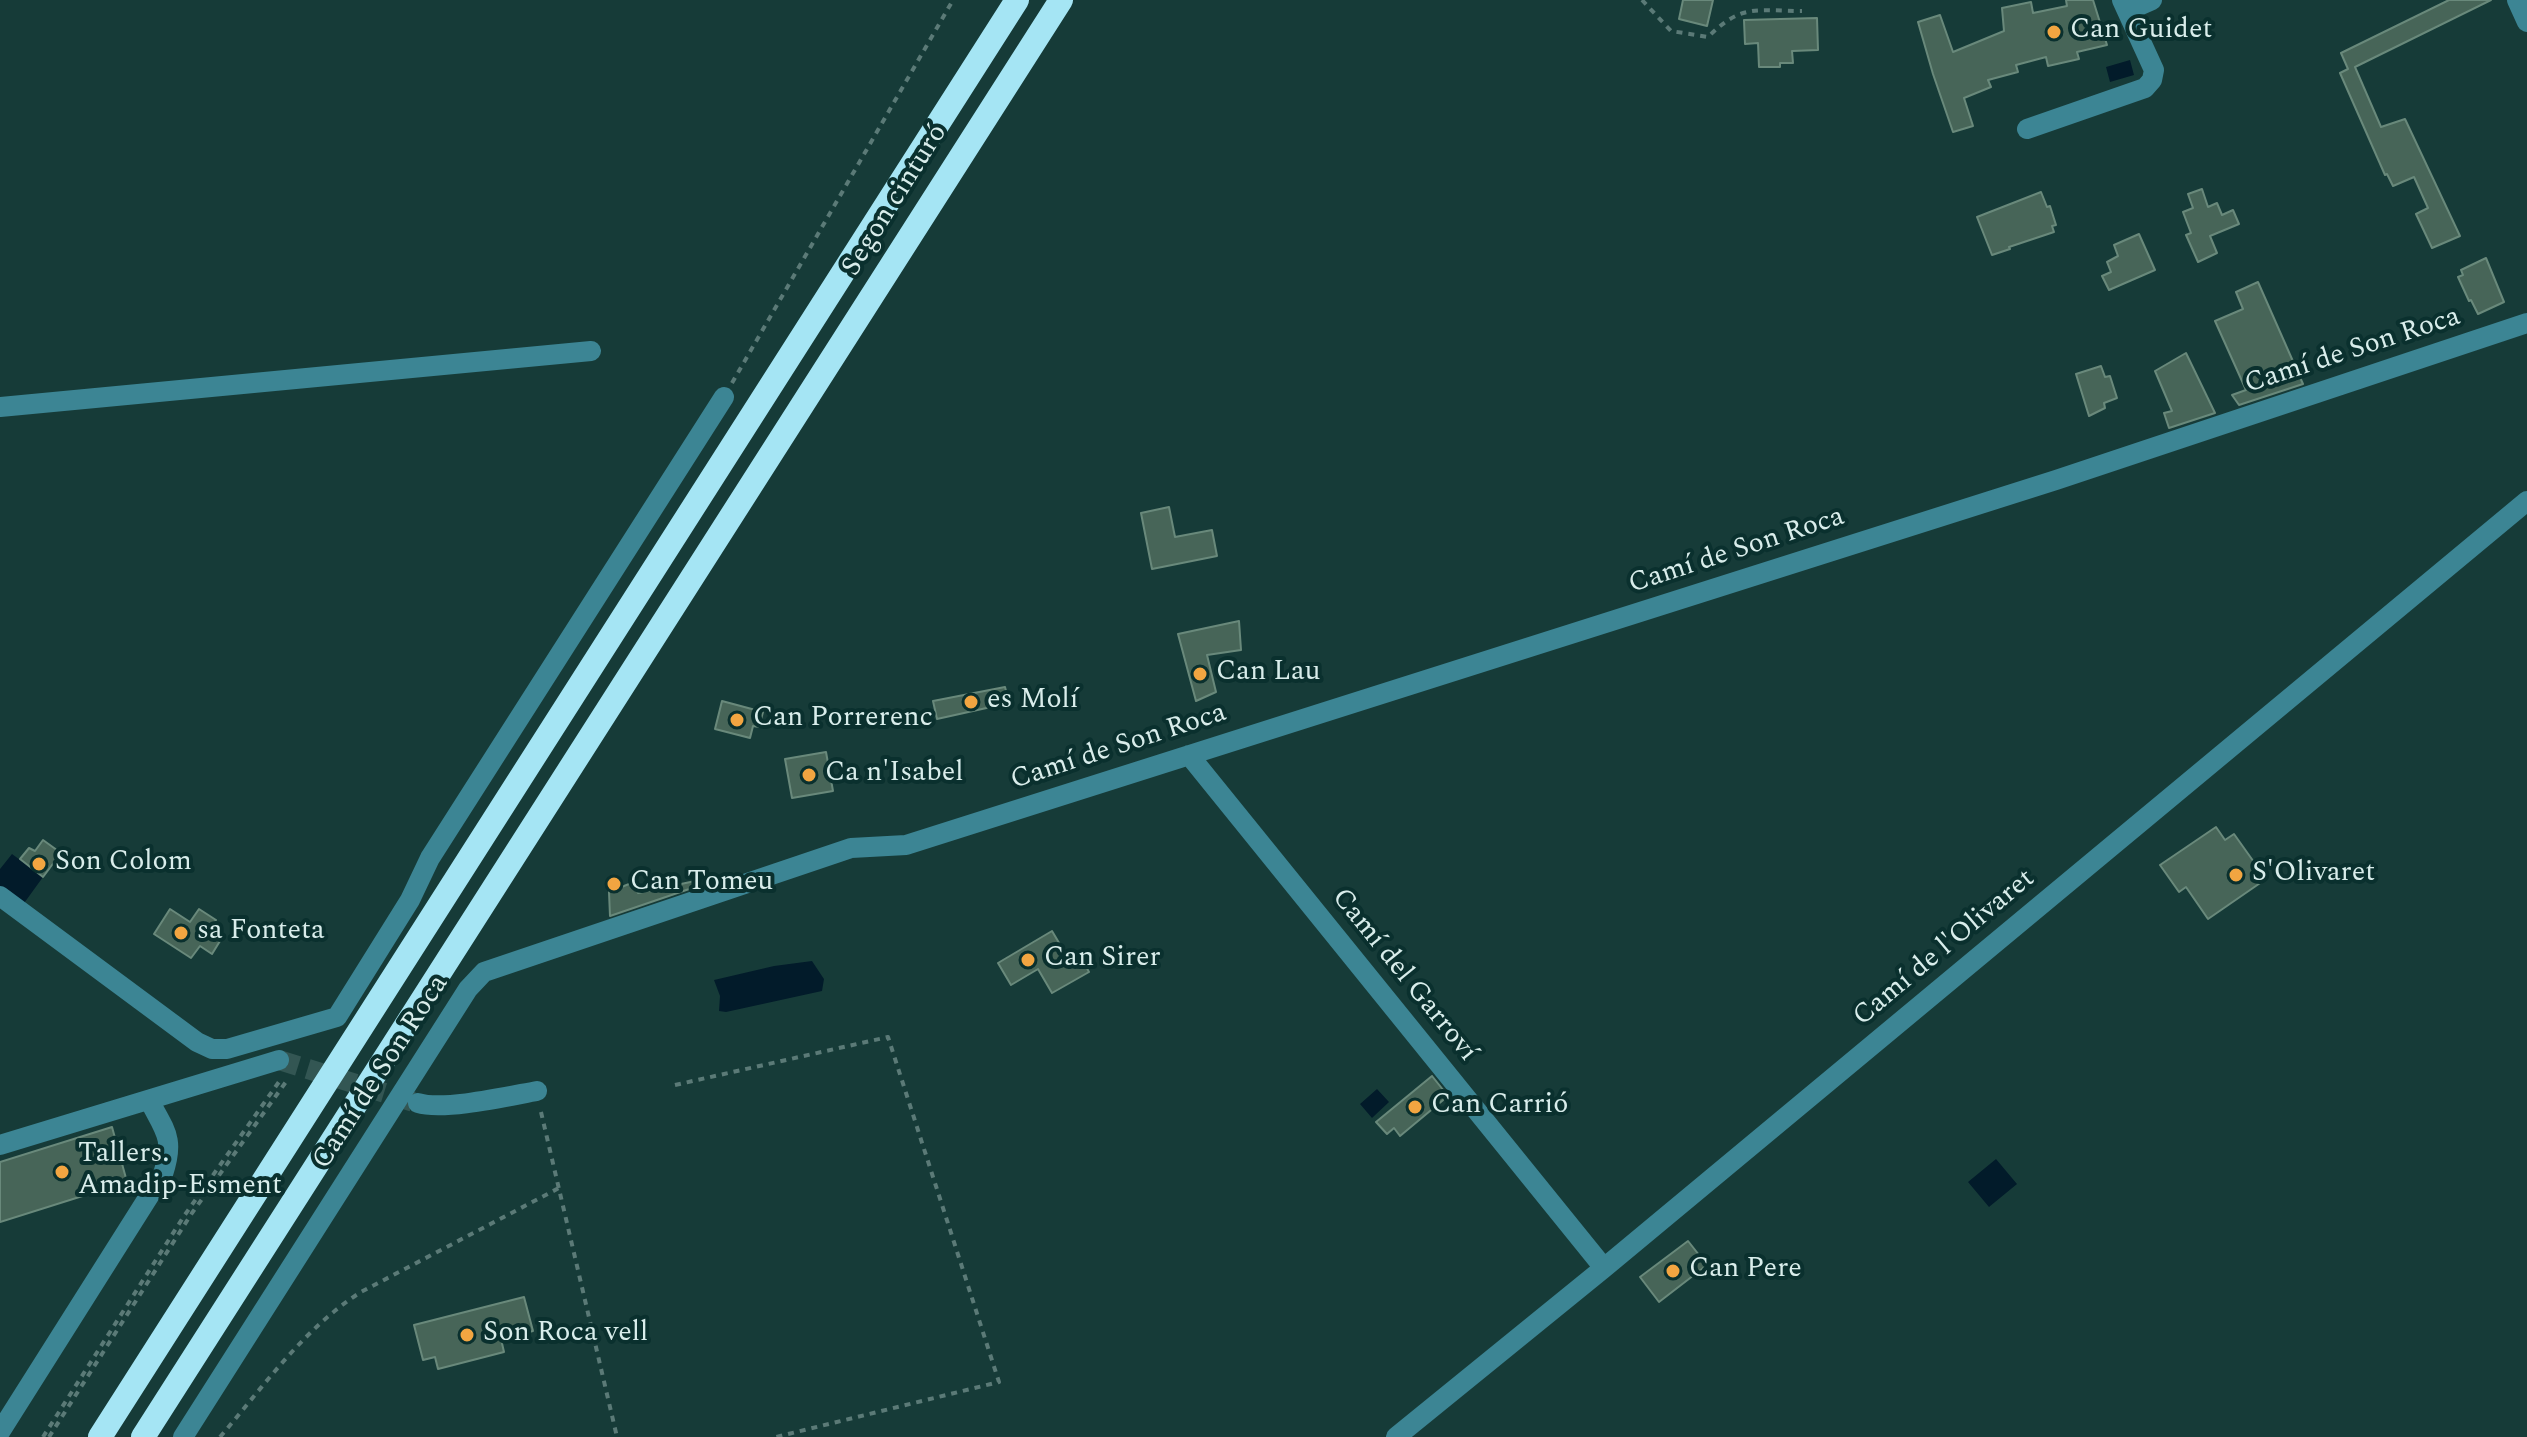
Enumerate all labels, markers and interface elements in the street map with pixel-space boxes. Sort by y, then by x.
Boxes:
place label: Can Guidet [2070,15,2212,49]
marker: Can Guidet [2045,23,2063,41]
street label: Segon cinturó [836,119,956,283]
street label: Camí de Son Roca [2241,301,2465,403]
street label: Camí de Son Roca [1625,501,1849,603]
place label: Can Lau [1216,657,1320,691]
marker: Can Lau [1191,665,1209,683]
place label: es Molí [987,685,1079,719]
marker: es Molí [962,693,980,711]
street label: Camí de Son Roca [1007,697,1231,799]
place label: Can Porrerenc [753,703,933,737]
marker: Can Porrerenc [728,711,746,729]
place label: Ca n'Isabel [825,758,963,792]
marker: Ca n'Isabel [800,766,818,784]
place label: Son Colom [55,847,192,881]
marker: Son Colom [30,855,48,873]
place label: S'Olivaret [2252,858,2375,892]
street label: Camí de l'Olivaret [1847,863,2043,1035]
marker: S'Olivaret [2227,866,2245,884]
place label: Can Tomeu [630,867,773,901]
marker: Can Tomeu [605,875,623,893]
street label: Camí del Garroví [1323,883,1483,1069]
place label: sa Fonteta [197,916,325,950]
marker: sa Fonteta [172,924,190,942]
place label: Can Sirer [1044,943,1161,977]
marker: Can Sirer [1019,951,1037,969]
street label: Camí de Son Roca [307,970,457,1176]
place label: Can Carrió [1431,1090,1568,1124]
marker: Can Carrió [1406,1098,1424,1116]
place label: Tallers. Amadip-Esment [78,1139,282,1205]
marker: Tallers. Amadip-Esment [53,1163,71,1181]
place label: Can Pere [1689,1254,1802,1288]
marker: Can Pere [1664,1262,1682,1280]
place label: Son Roca vell [483,1318,648,1352]
marker: Son Roca vell [458,1326,476,1344]

